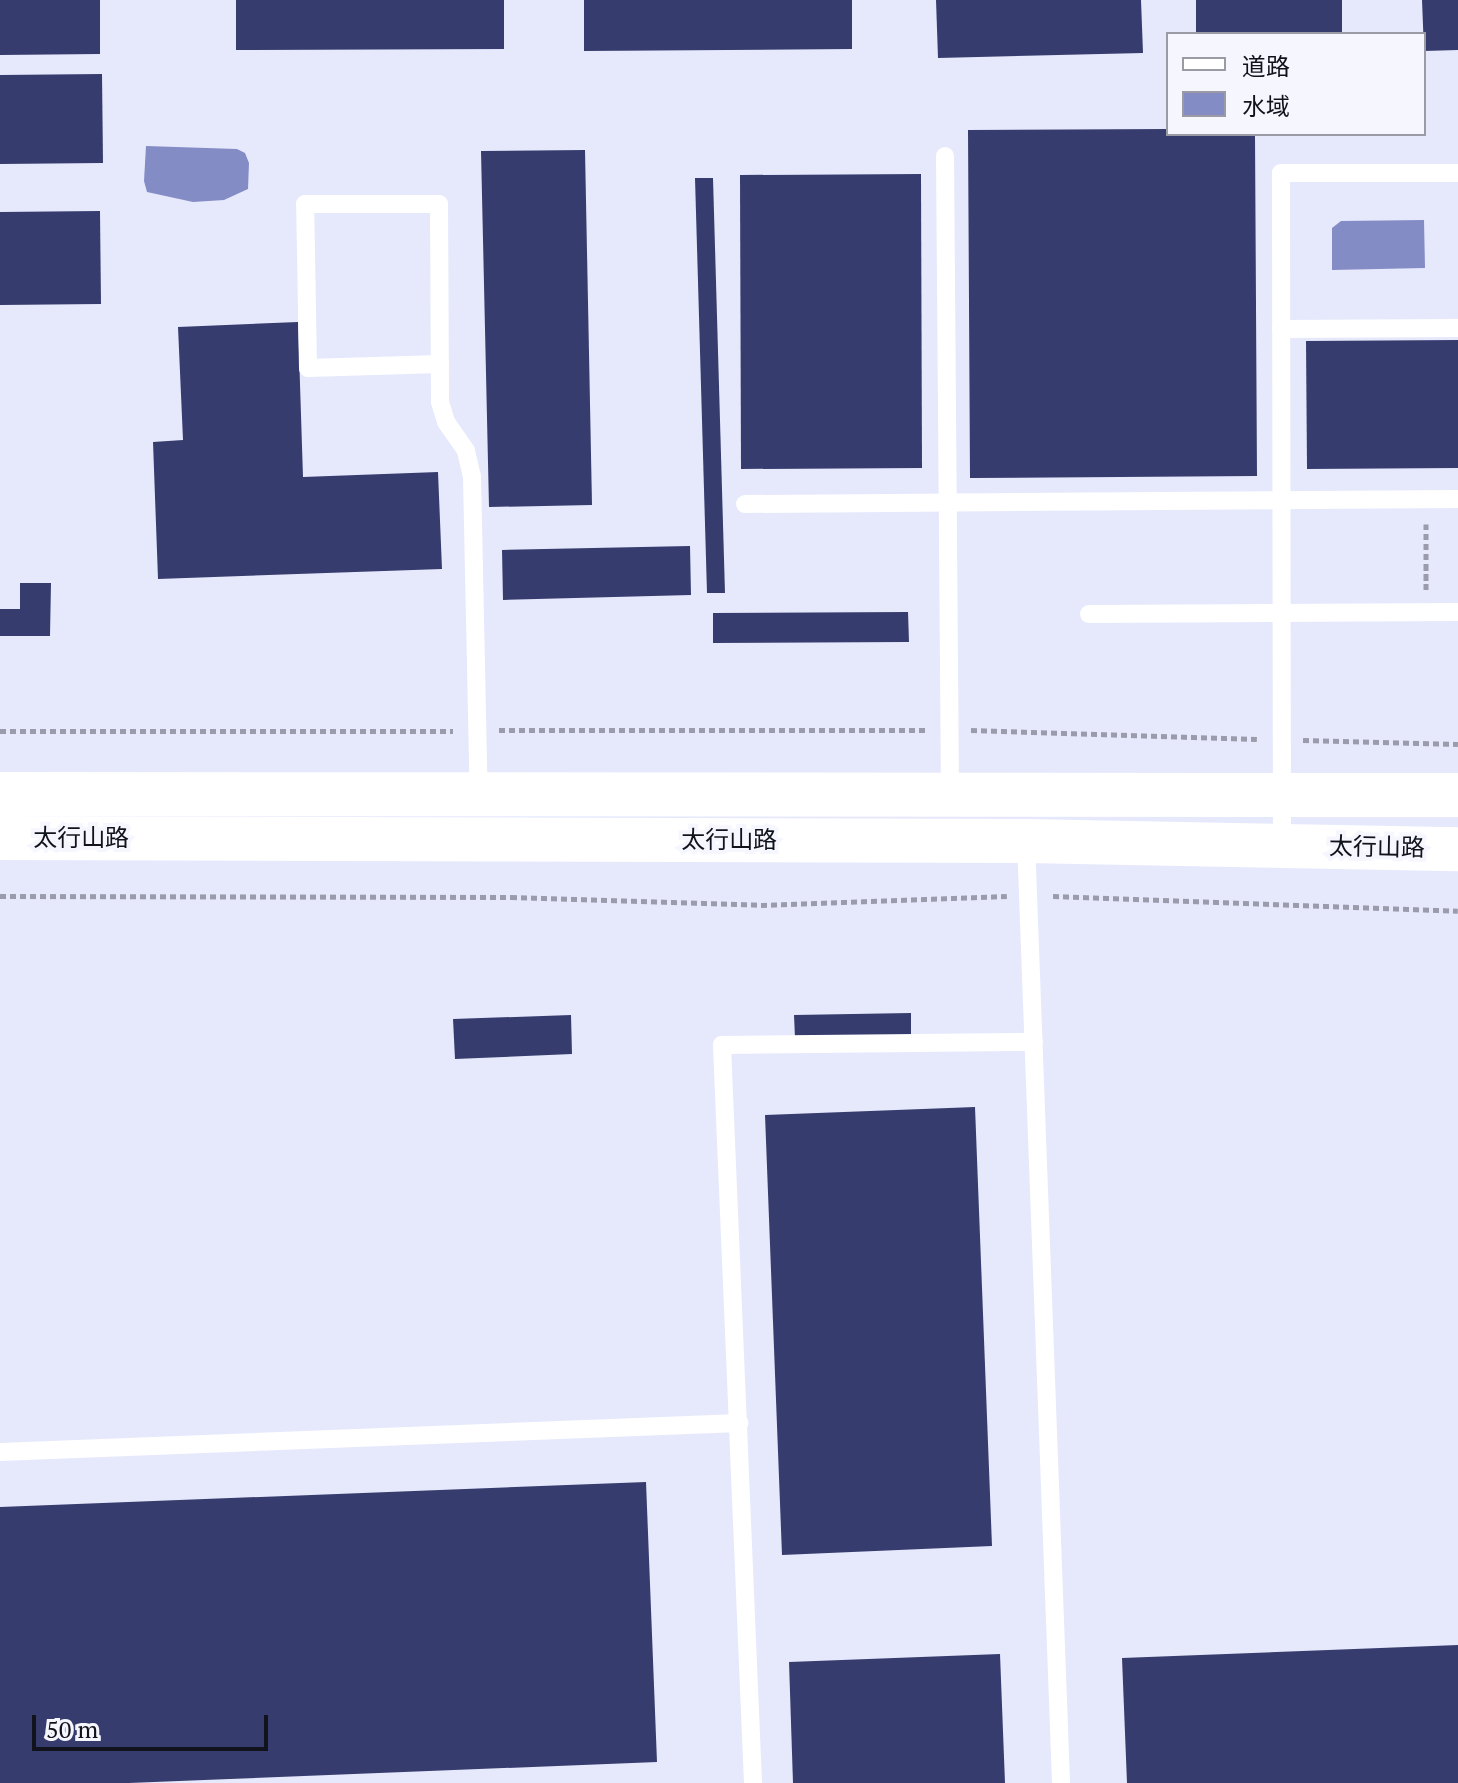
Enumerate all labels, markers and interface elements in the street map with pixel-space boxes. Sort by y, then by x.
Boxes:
legend [1166,32,1426,136]
text: 道路 [1242,50,1290,82]
text: 水域 [1242,90,1290,122]
street label: 太行山路 [33,824,129,852]
street label: 太行山路 [681,826,777,854]
street label: 太行山路 [1329,832,1425,862]
scale bar [36,1699,272,1749]
text: 50 m [46,1713,98,1745]

